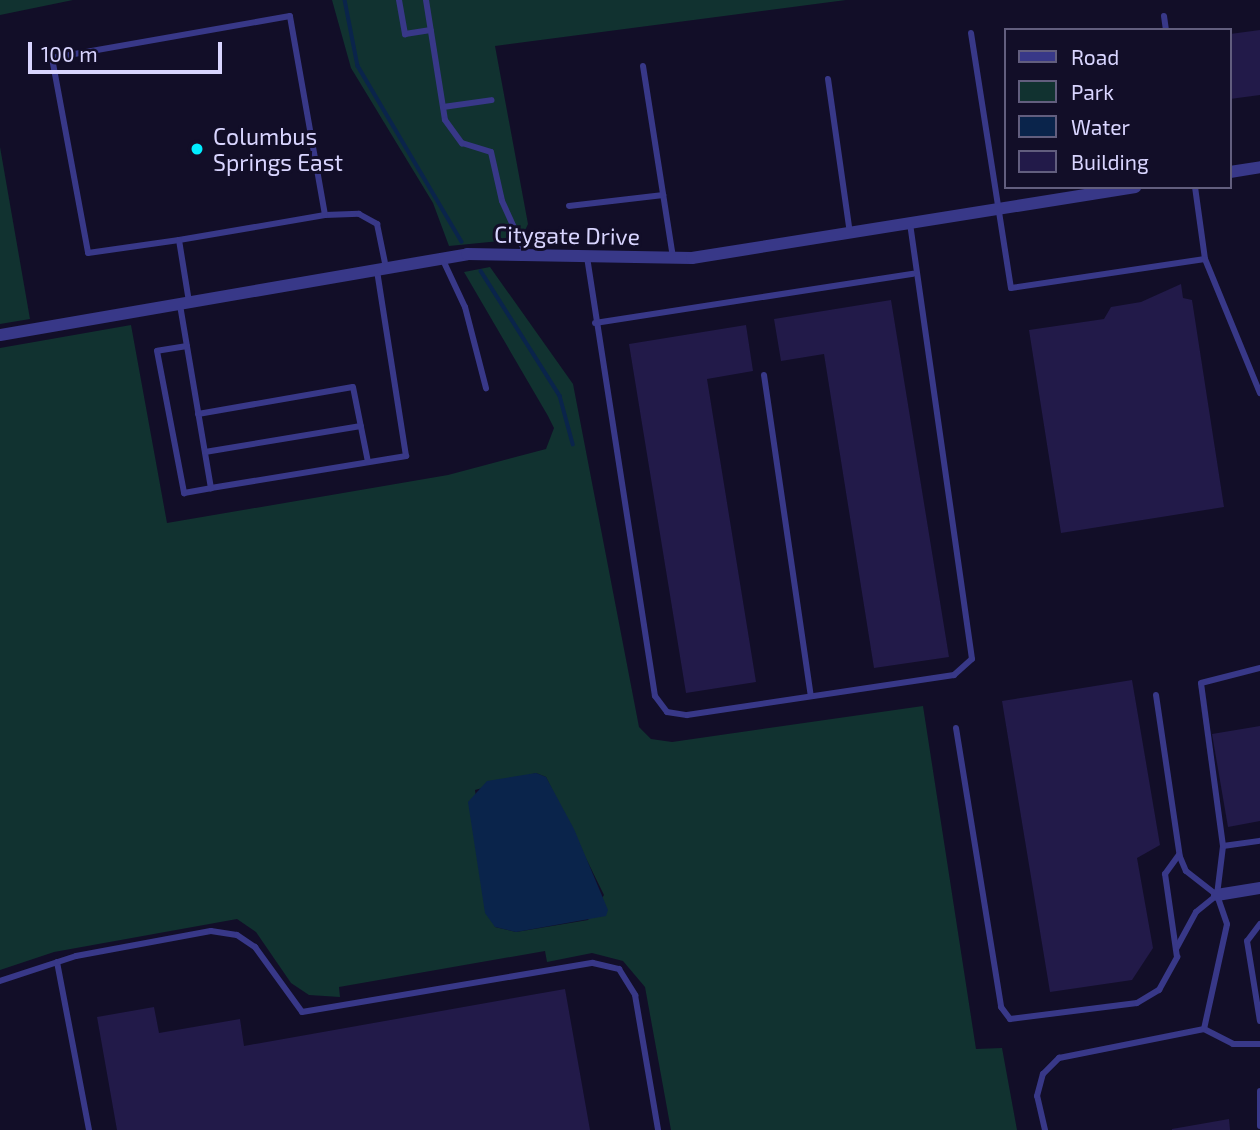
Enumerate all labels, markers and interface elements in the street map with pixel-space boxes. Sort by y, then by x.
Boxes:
scale bar [32,28,226,72]
legend [1004,28,1232,189]
text: 100 m [41,41,98,66]
text: Road [1071,44,1119,69]
text: Park [1071,79,1114,104]
text: Water [1071,114,1130,139]
place label: Columbus Springs East [213,122,343,176]
marker: Columbus Springs East [187,139,207,159]
text: Building [1071,149,1149,174]
street label: Citygate Drive [494,220,640,250]

